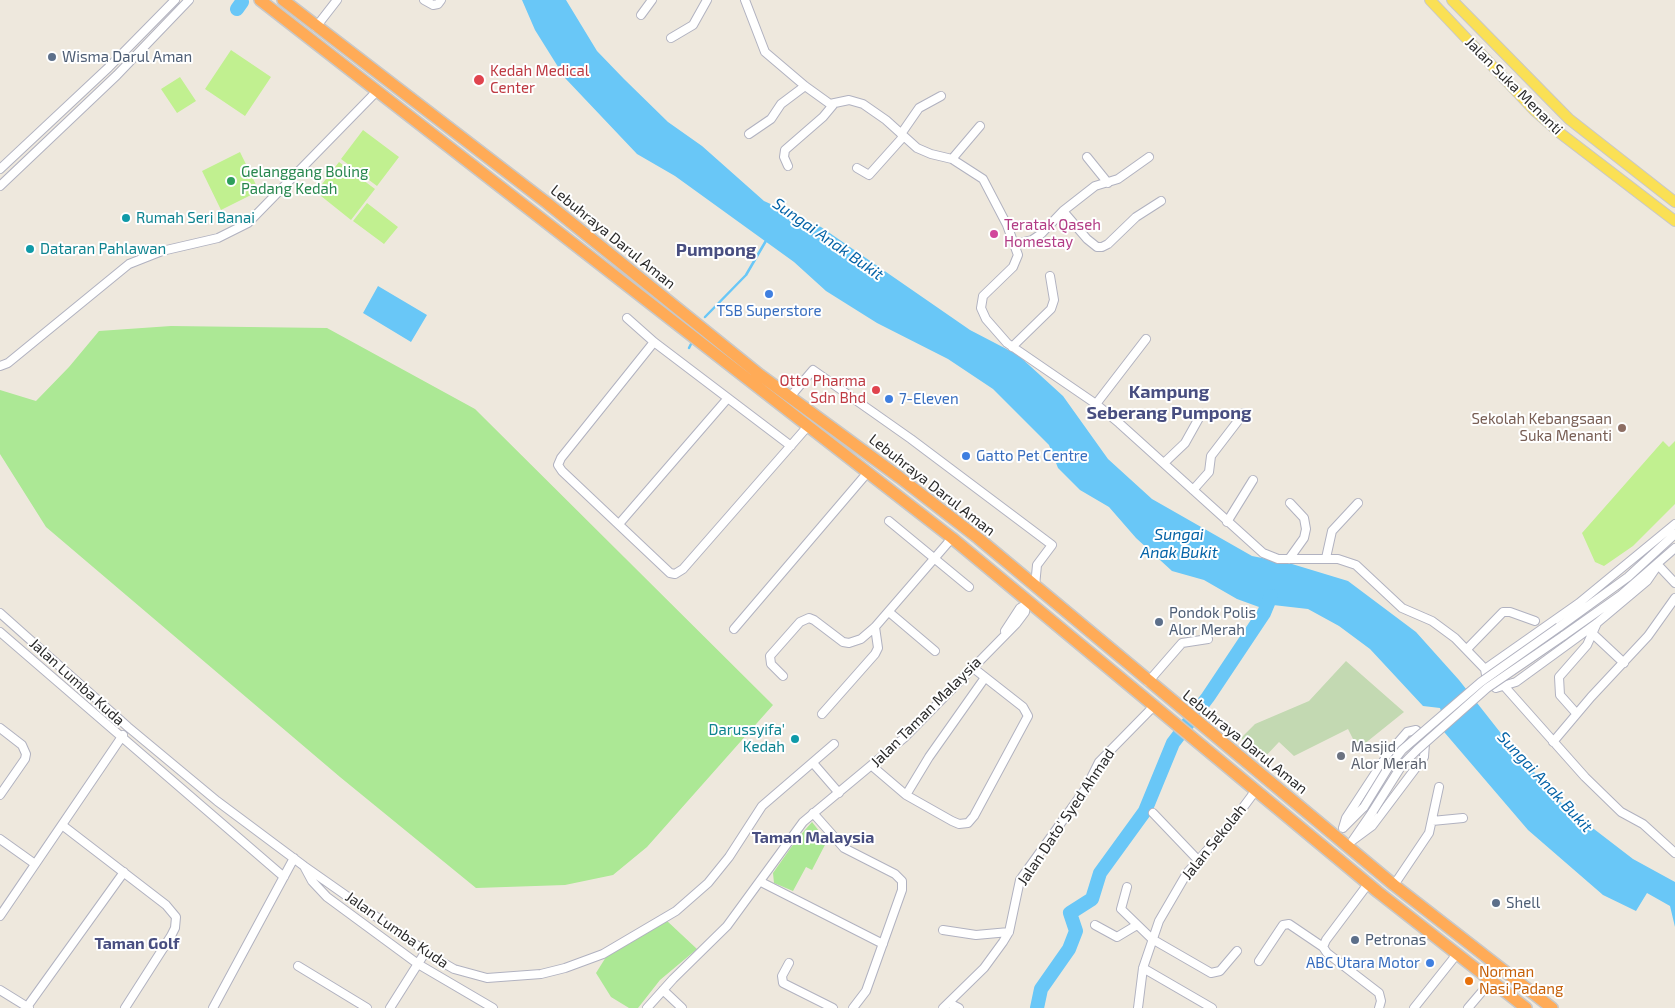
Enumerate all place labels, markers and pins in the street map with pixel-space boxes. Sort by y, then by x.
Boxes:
place label: Wisma Darul Aman [62,48,192,66]
marker: Wisma Darul Aman [46,51,58,63]
place label: Kedah Medical Center [490,62,589,97]
marker: Kedah Medical Center [472,73,486,87]
place label: Gelanggang Boling Padang Kedah [241,163,368,198]
marker: Gelanggang Boling Padang Kedah [225,175,237,187]
place label: Rumah Seri Banai [136,209,255,227]
marker: Rumah Seri Banai [120,212,132,224]
place label: Teratak Qaseh Homestay [1004,216,1101,251]
marker: Teratak Qaseh Homestay [988,228,1000,240]
place label: Dataran Pahlawan [40,240,166,258]
marker: Dataran Pahlawan [24,243,36,255]
marker: TSB Superstore [763,288,775,300]
place label: TSB Superstore [716,302,822,320]
place label: Otto Pharma Sdn Bhd [779,372,866,407]
marker: Otto Pharma Sdn Bhd [870,384,882,396]
place label: 7-Eleven [899,390,959,408]
marker: 7-Eleven [883,393,895,405]
place label: Sekolah Kebangsaan Suka Menanti [1471,410,1612,445]
marker: Sekolah Kebangsaan Suka Menanti [1616,422,1628,434]
place label: Gatto Pet Centre [976,447,1088,465]
marker: Gatto Pet Centre [960,450,972,462]
place label: Pondok Polis Alor Merah [1169,604,1256,639]
marker: Pondok Polis Alor Merah [1153,616,1165,628]
place label: Darussyifa' Kedah [708,721,785,756]
marker: Darussyifa' Kedah [789,733,801,745]
place label: Masjid Alor Merah [1351,738,1427,773]
marker: Masjid Alor Merah [1335,750,1347,762]
place label: Shell [1506,894,1540,912]
marker: Shell [1490,897,1502,909]
place label: Petronas [1365,931,1426,949]
marker: Petronas [1349,934,1361,946]
place label: ABC Utara Motor [1306,954,1420,972]
marker: ABC Utara Motor [1424,957,1436,969]
place label: Norman Nasi Padang [1479,963,1563,998]
marker: Norman Nasi Padang [1463,975,1475,987]

